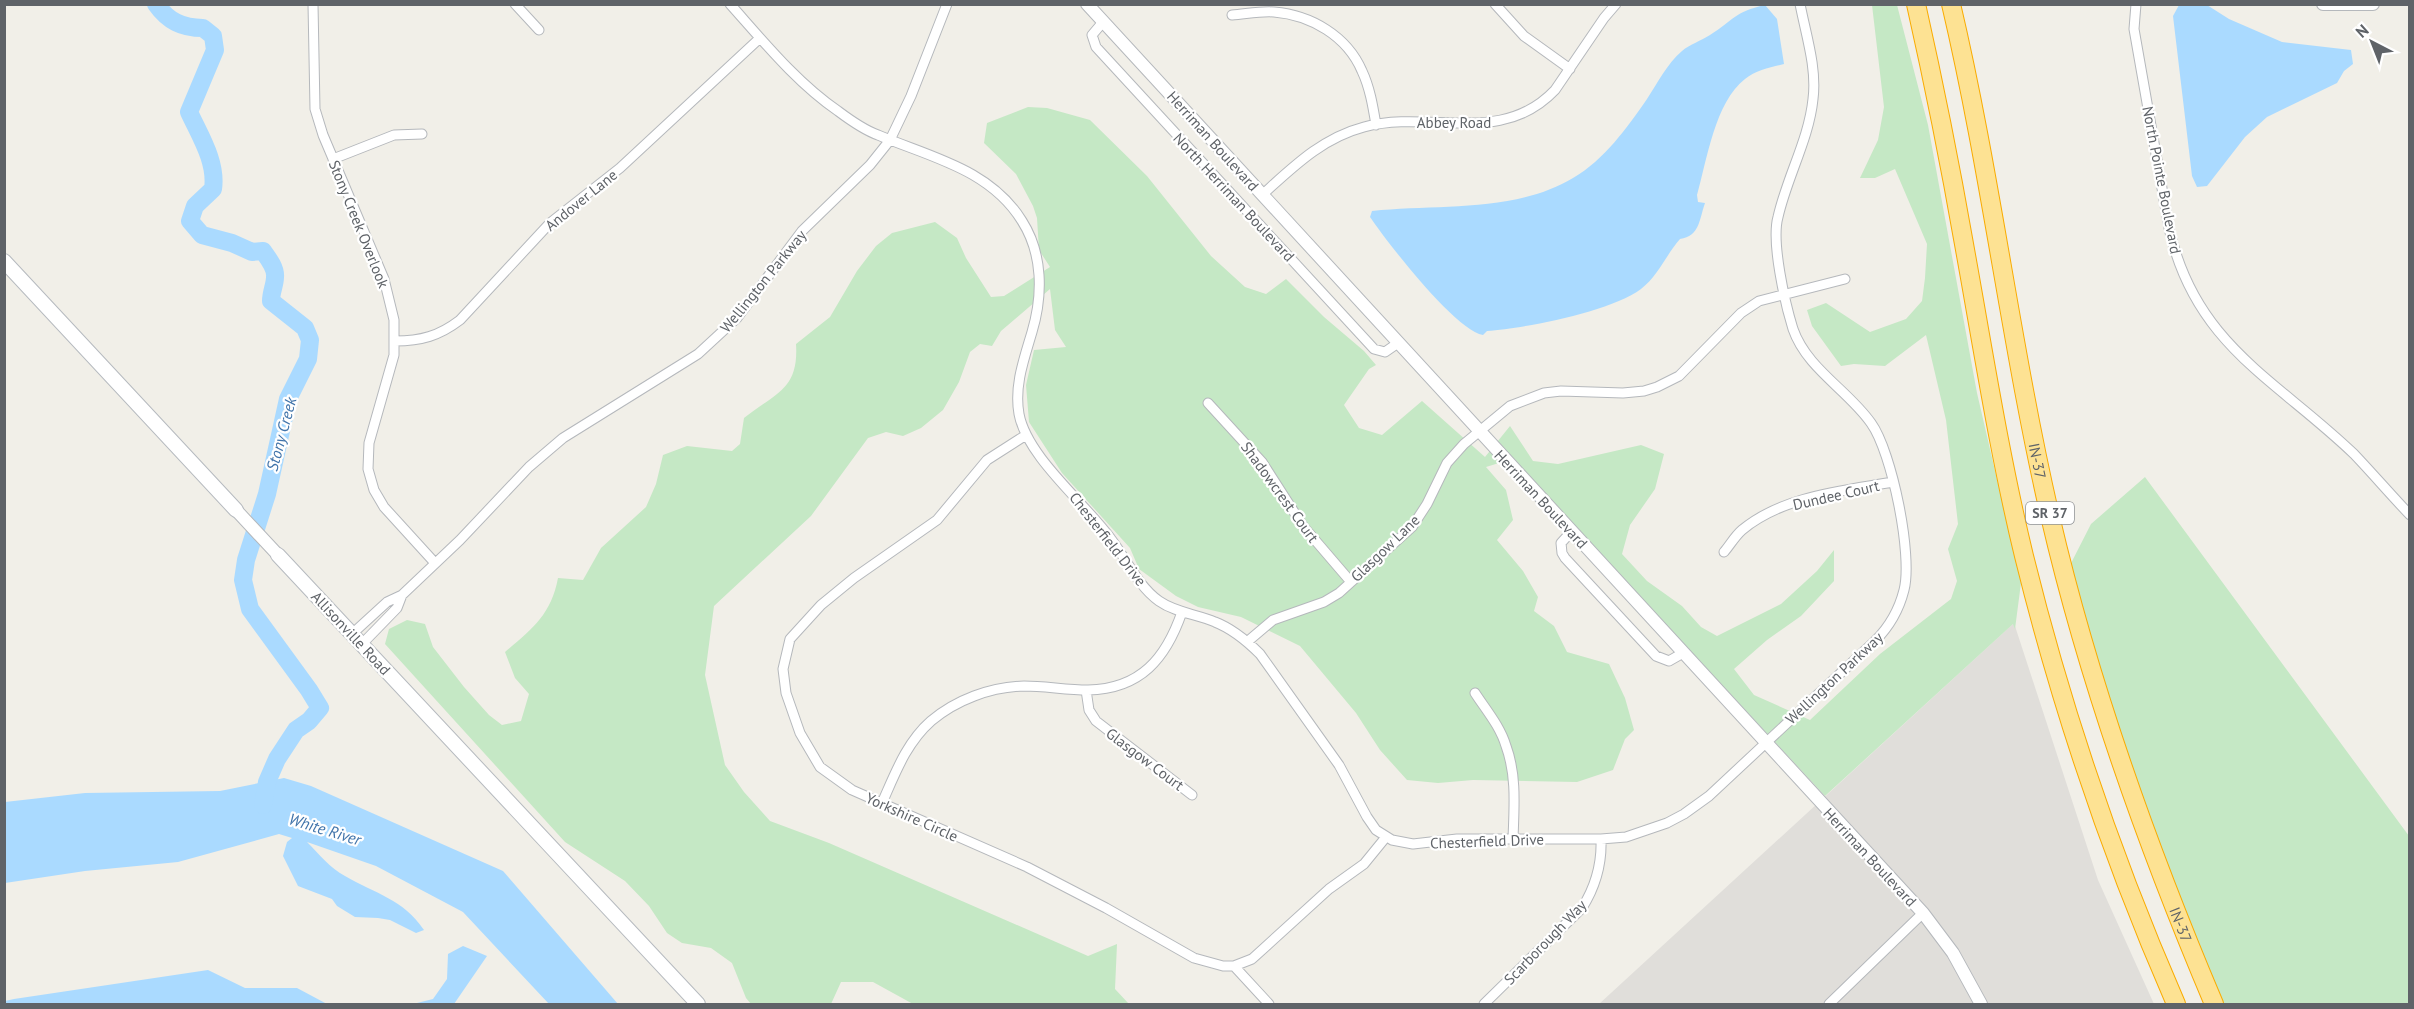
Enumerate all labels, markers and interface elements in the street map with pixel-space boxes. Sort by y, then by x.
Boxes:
north arrow [2342,12,2402,72]
text: N [2351,20,2373,42]
street label: Herriman Boulevard [1163,87,1263,195]
street label: North Pointe Boulevard [2138,105,2186,255]
street label: Abbey Road [1417,113,1491,132]
street label: North Herriman Boulevard [1169,129,1299,265]
street label: Stony Creek Overlook [325,157,394,291]
street label: Andover Lane [541,165,621,235]
street label: Wellington Parkway [716,226,810,336]
water label: Stony Creek [262,394,301,473]
street label: Shadowcrest Court [1237,438,1323,546]
street label: IN-37 [2025,441,2051,480]
street label: Herriman Boulevard [1490,446,1592,552]
street label: Dundee Court [1791,476,1881,514]
street label: Chesterfield Drive [1065,488,1151,590]
road number: SR 37 [2026,502,2074,524]
street label: Glasgow Lane [1347,510,1423,586]
street label: Allisonville Road [307,587,395,679]
street label: Wellington Parkway [1781,628,1887,728]
street label: Glasgow Court [1102,724,1188,794]
street label: Yorkshire Circle [863,788,961,846]
street label: Herriman Boulevard [1819,804,1921,910]
water label: White River [287,809,365,850]
street label: Chesterfield Drive [1430,830,1544,852]
street label: Scarborough Way [1500,896,1590,988]
street label: IN-37 [2166,904,2197,945]

